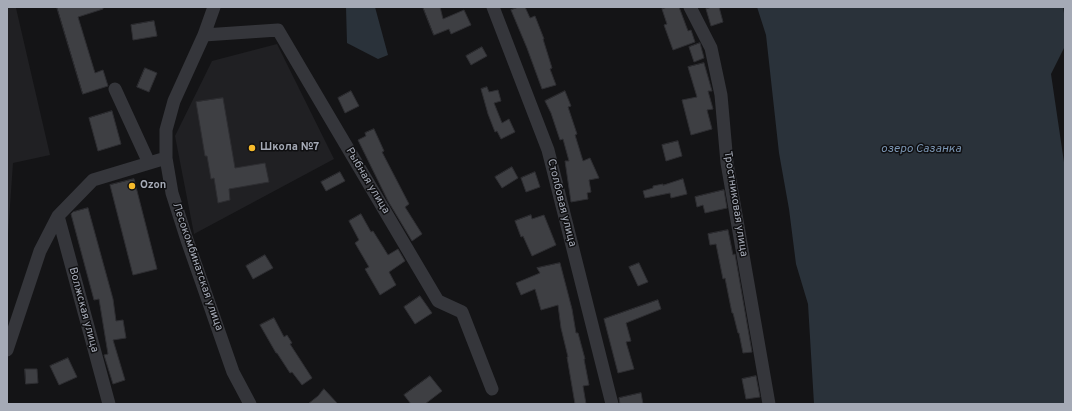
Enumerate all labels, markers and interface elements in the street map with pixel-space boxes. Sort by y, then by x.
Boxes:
place label: Школа №7 [260,141,319,155]
marker: Школа №7 [247,143,257,153]
water label: озеро Сазанка [881,143,961,157]
street label: Рыбная улица [342,146,392,216]
street label: Тростниковая улица [720,150,750,258]
street label: Столбовая улица [544,158,578,248]
place label: Ozon [140,179,166,193]
marker: Ozon [127,181,137,191]
street label: Лесокомбинатская улица [169,201,225,333]
street label: Волжская улица [65,266,101,354]

